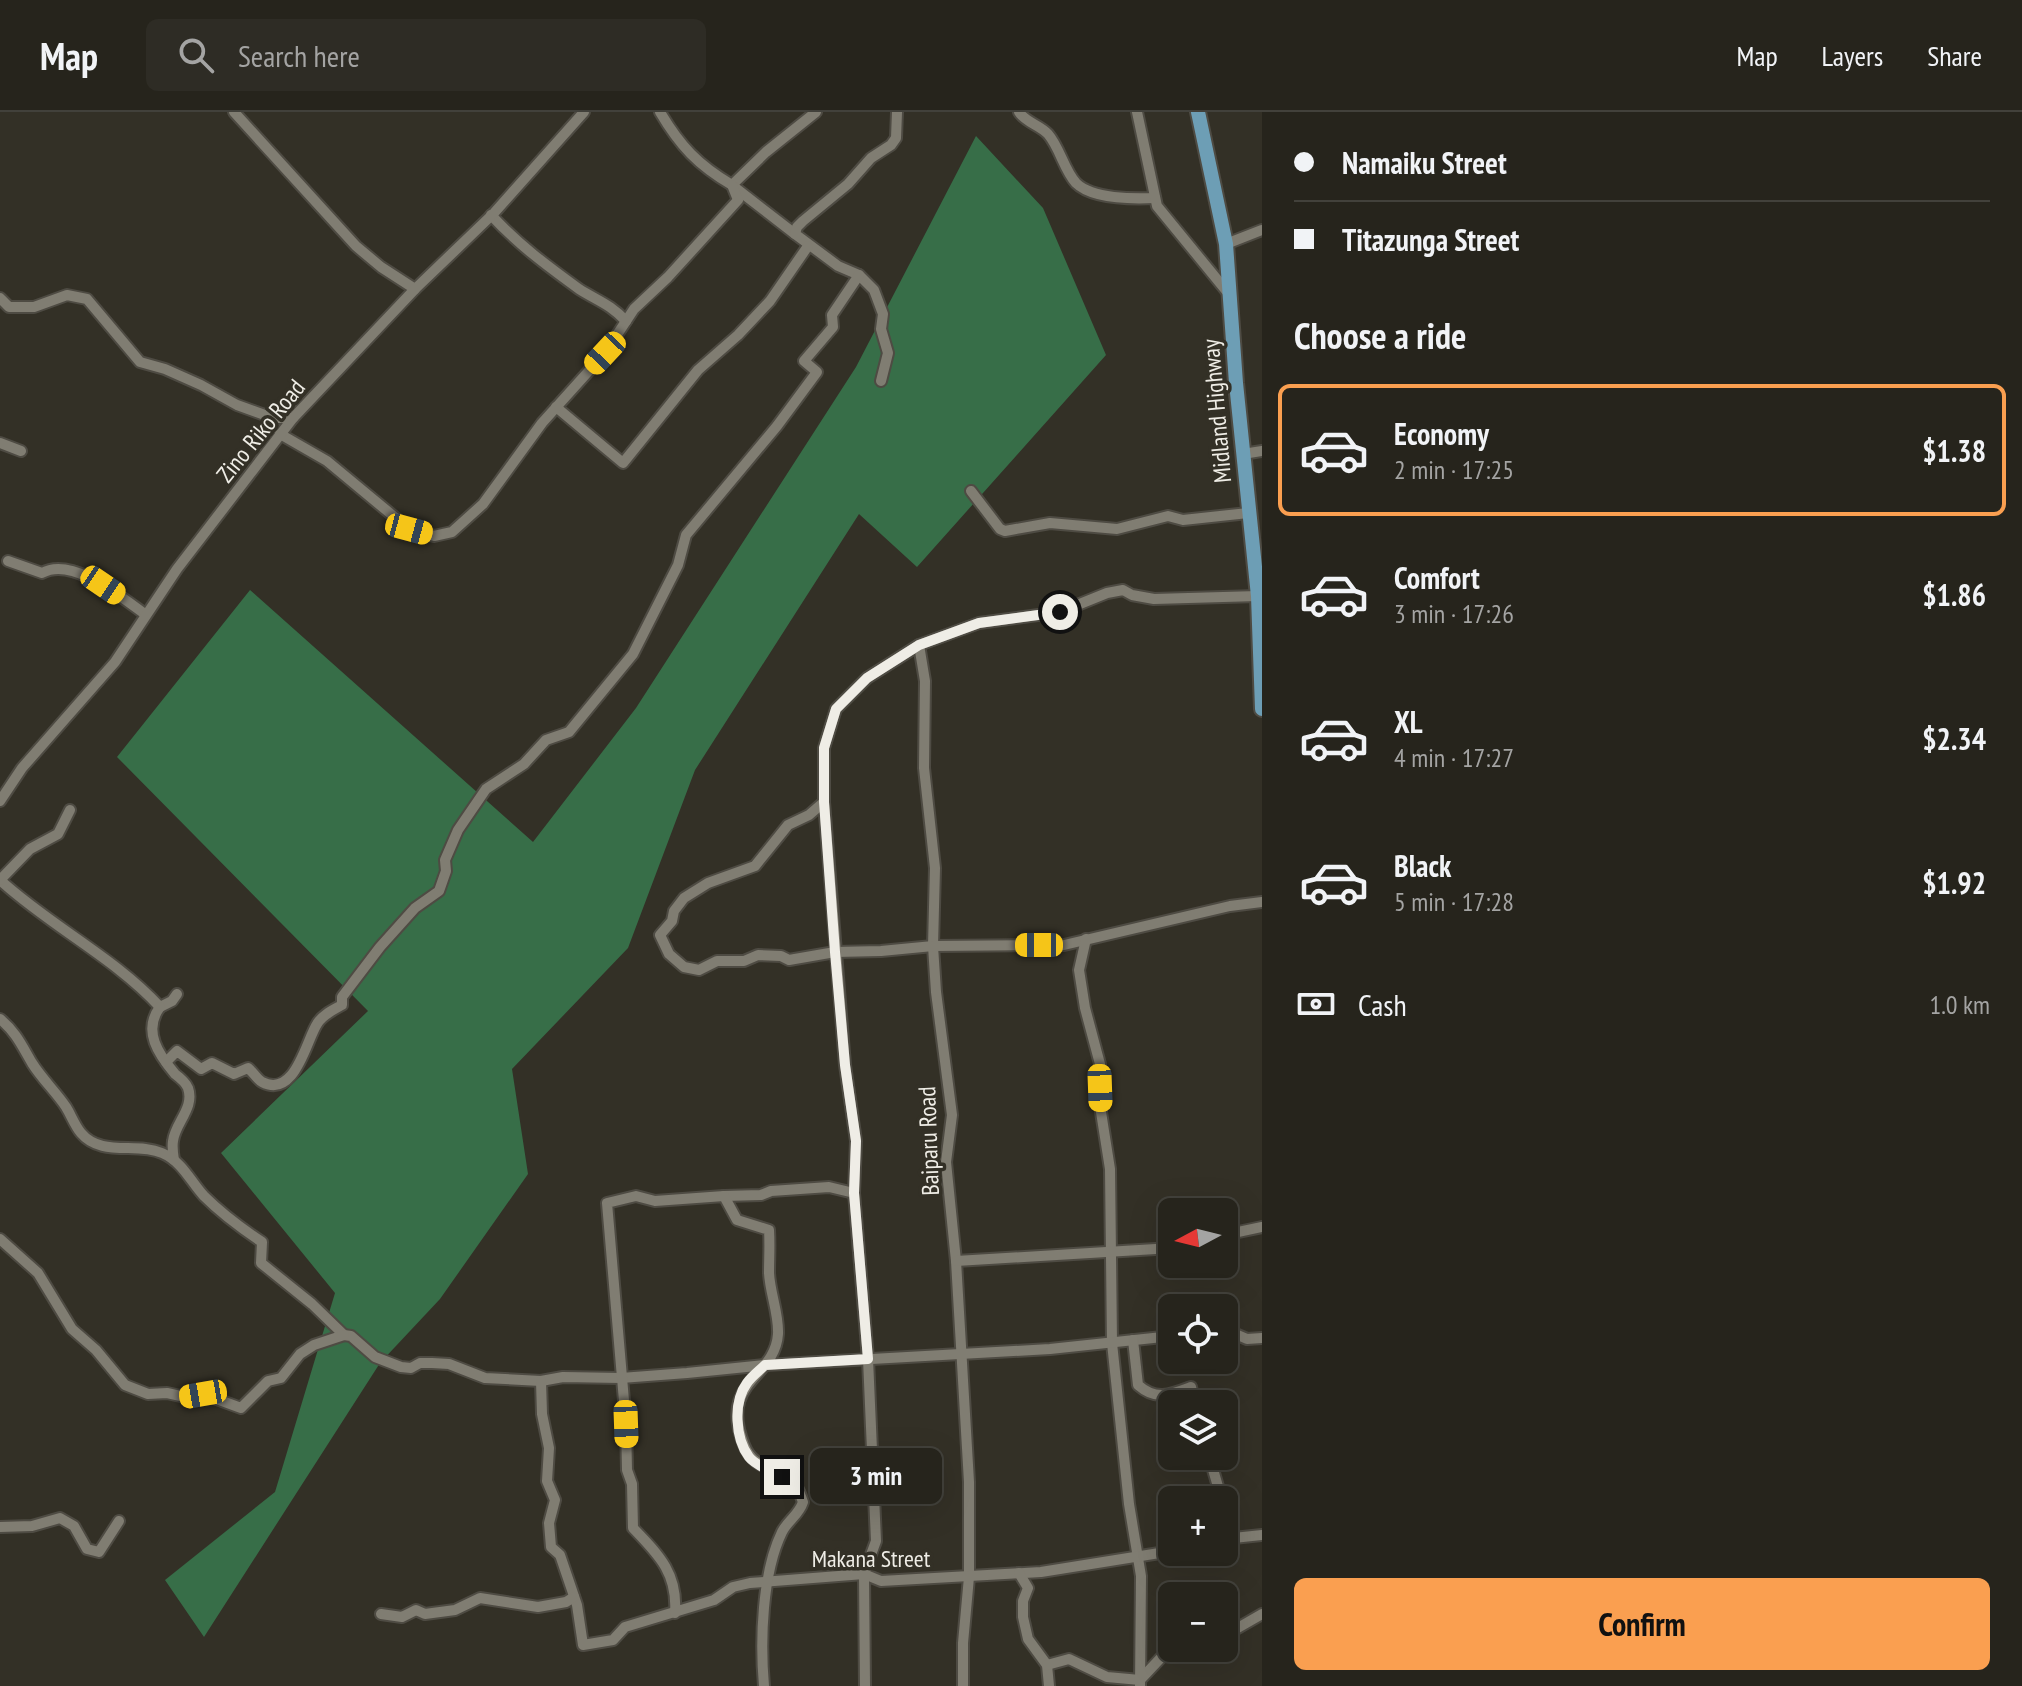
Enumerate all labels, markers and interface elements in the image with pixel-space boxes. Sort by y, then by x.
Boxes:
search box [146,19,706,91]
text: Map [40,31,98,80]
icon: search [174,33,218,77]
text: Search here [238,36,360,75]
text: Map [1736,37,1778,74]
text: Layers [1822,37,1883,74]
text: Share [1927,37,1982,74]
text: Namaiku Street [1342,143,1507,182]
text: Titazunga Street [1342,220,1519,259]
text: Choose a ride [1294,312,1466,359]
car [580,327,630,379]
street label: Midland Highway [1195,338,1238,484]
street label: Zino Riko Road [210,373,312,489]
icon: car [1298,414,1370,486]
text: Economy [1394,414,1489,453]
text: $1.38 [1922,431,1986,470]
text: 2 min · 17:25 [1394,453,1514,486]
car [383,511,435,547]
icon: car [1298,558,1370,630]
text: Comfort [1394,558,1480,597]
car [76,562,130,608]
text: $1.86 [1922,575,1986,614]
route start [1042,594,1078,630]
text: 3 min · 17:26 [1394,597,1514,630]
icon: car [1298,702,1370,774]
text: XL [1394,702,1423,741]
text: $2.34 [1922,719,1986,758]
text: 4 min · 17:27 [1394,741,1514,774]
icon: car [1298,846,1370,918]
text: Black [1394,846,1451,885]
text: $1.92 [1922,863,1986,902]
text: 5 min · 17:28 [1394,885,1514,918]
car [1015,933,1063,957]
icon: cash [1294,982,1338,1026]
text: Cash [1358,985,1407,1024]
text: 1.0 km [1929,988,1990,1021]
car [1087,1064,1113,1112]
street label: Baiparu Road [911,1086,946,1196]
north arrow [1158,1198,1238,1278]
map controls [1158,1198,1238,1662]
button: locate [1158,1294,1238,1374]
car [177,1378,229,1410]
button: layers [1158,1390,1238,1470]
car [613,1400,639,1448]
callout: 3 min [810,1449,942,1505]
route end [764,1459,800,1495]
text: 3 min [850,1459,902,1492]
button: + [1158,1486,1238,1566]
street label: Makana Street [812,1543,931,1574]
button: Confirm [1294,1578,1990,1670]
button: − [1158,1582,1238,1662]

